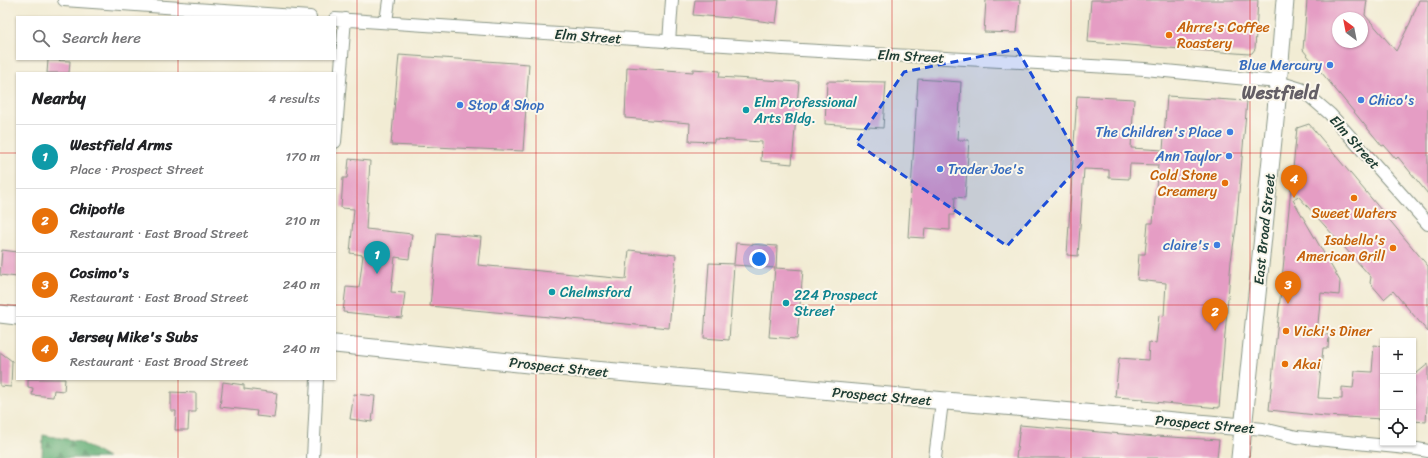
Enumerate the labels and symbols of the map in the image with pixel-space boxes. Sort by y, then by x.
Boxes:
north arrow [1332,12,1368,48]
place label: Ahrre's Coffee Roastery [1176,15,1270,56]
street label: Elm Street [554,22,622,51]
marker: Ahrre's Coffee Roastery [1164,30,1174,40]
street label: Elm Street [877,42,945,71]
place label: Blue Mercury [1239,53,1323,78]
marker: Blue Mercury [1325,60,1335,70]
district label: Westfield [1242,77,1320,109]
place label: Chico's [1369,88,1414,113]
place label: Elm Professional Arts Bldg. [753,90,858,131]
place label: Stop & Shop [468,93,545,118]
marker: Chico's [1356,95,1366,105]
marker: Stop & Shop [455,100,465,110]
marker: Elm Professional Arts Bldg. [741,105,751,115]
street label: Elm Street [1323,109,1386,176]
place label: The Children's Place [1096,120,1222,145]
marker: The Children's Place [1225,127,1235,137]
place label: Ann Taylor [1155,144,1222,169]
marker: Ann Taylor [1224,151,1234,161]
place label: Trader Joe's [948,157,1024,182]
place label: Cold Stone Creamery [1150,163,1218,204]
marker: Trader Joe's [935,164,945,174]
pin: 4 [1281,165,1307,198]
street label: East Broad Street [1246,172,1283,286]
marker: Cold Stone Creamery [1220,178,1230,188]
marker: Sweet Waters [1349,193,1359,203]
place label: Sweet Waters [1311,201,1397,226]
place label: Isabella's American Grill [1296,228,1386,269]
place label: claire's [1163,233,1210,258]
marker: claire's [1212,240,1222,250]
pin: 1 [364,241,390,274]
marker: Isabella's American Grill [1388,243,1398,253]
your location [749,249,769,269]
pin: 3 [1275,271,1301,304]
place label: Chelmsford [560,280,632,305]
place label: 224 Prospect Street [794,283,878,324]
marker: Chelmsford [547,287,557,297]
marker: 224 Prospect Street [781,298,791,308]
pin: 2 [1202,298,1228,331]
place label: Vicki's Diner [1294,319,1373,344]
marker: Vicki's Diner [1281,326,1291,336]
street label: Prospect Street [508,350,610,385]
place label: Akai [1292,352,1322,377]
marker: Akai [1280,359,1290,369]
street label: Prospect Street [831,380,933,413]
street label: Prospect Street [1154,408,1256,441]

